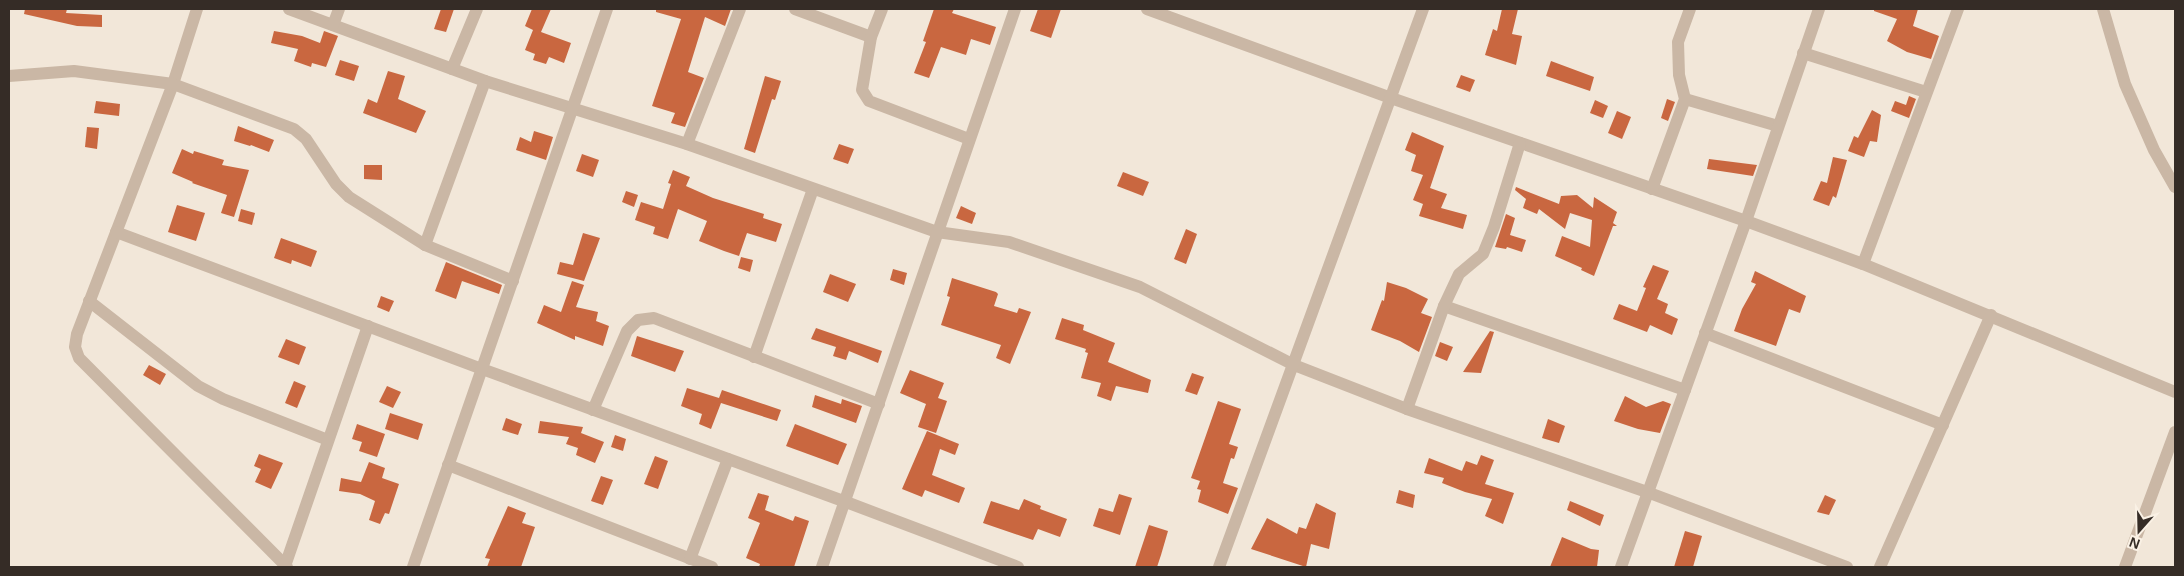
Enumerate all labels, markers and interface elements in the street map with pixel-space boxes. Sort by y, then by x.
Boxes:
north arrow [2114,506,2164,556]
text: N [2127,534,2142,552]

